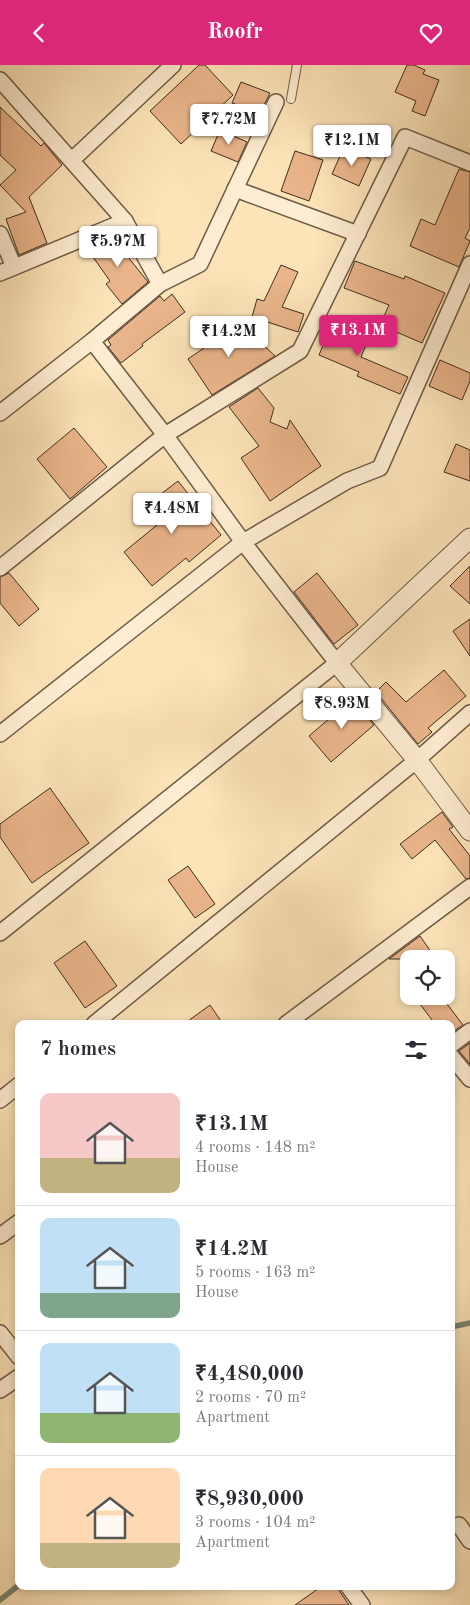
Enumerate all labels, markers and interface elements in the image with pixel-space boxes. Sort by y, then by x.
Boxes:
icon: back [25,19,53,47]
icon: heart [417,19,445,47]
text: Roofr [207,21,263,43]
pin: ₹7.72M [188,103,270,146]
text: ₹7.72M [201,112,257,128]
pin: ₹12.1M [311,124,393,167]
text: ₹12.1M [324,133,380,149]
pin: ₹5.97M [77,225,159,268]
text: ₹5.97M [90,234,146,250]
pin: ₹14.2M [188,315,270,358]
pin: ₹13.1M [317,315,399,357]
text: ₹13.1M [330,323,386,339]
text: ₹14.2M [201,324,257,340]
pin: ₹4.48M [131,493,213,535]
text: ₹4.48M [144,501,200,517]
pin: ₹8.93M [301,687,383,730]
text: ₹8.93M [314,696,370,712]
map controls [400,950,455,1005]
button: locate [400,950,455,1005]
icon: filters [402,1036,430,1064]
text: 7 homes [40,1039,116,1060]
icon: home [80,1113,140,1173]
text: ₹13.1M [195,1114,268,1135]
text: 4 rooms · 148 m² [195,1140,315,1156]
text: House [195,1160,238,1176]
icon: home [80,1238,140,1298]
text: ₹14.2M [195,1239,268,1260]
text: 5 rooms · 163 m² [195,1265,315,1281]
text: House [195,1285,238,1301]
icon: home [80,1363,140,1423]
text: ₹4,480,000 [195,1364,304,1385]
text: 2 rooms · 70 m² [195,1390,306,1406]
text: Apartment [195,1410,270,1426]
icon: home [80,1488,140,1548]
text: ₹8,930,000 [195,1489,304,1510]
text: 3 rooms · 104 m² [195,1515,315,1531]
text: Apartment [195,1535,270,1551]

